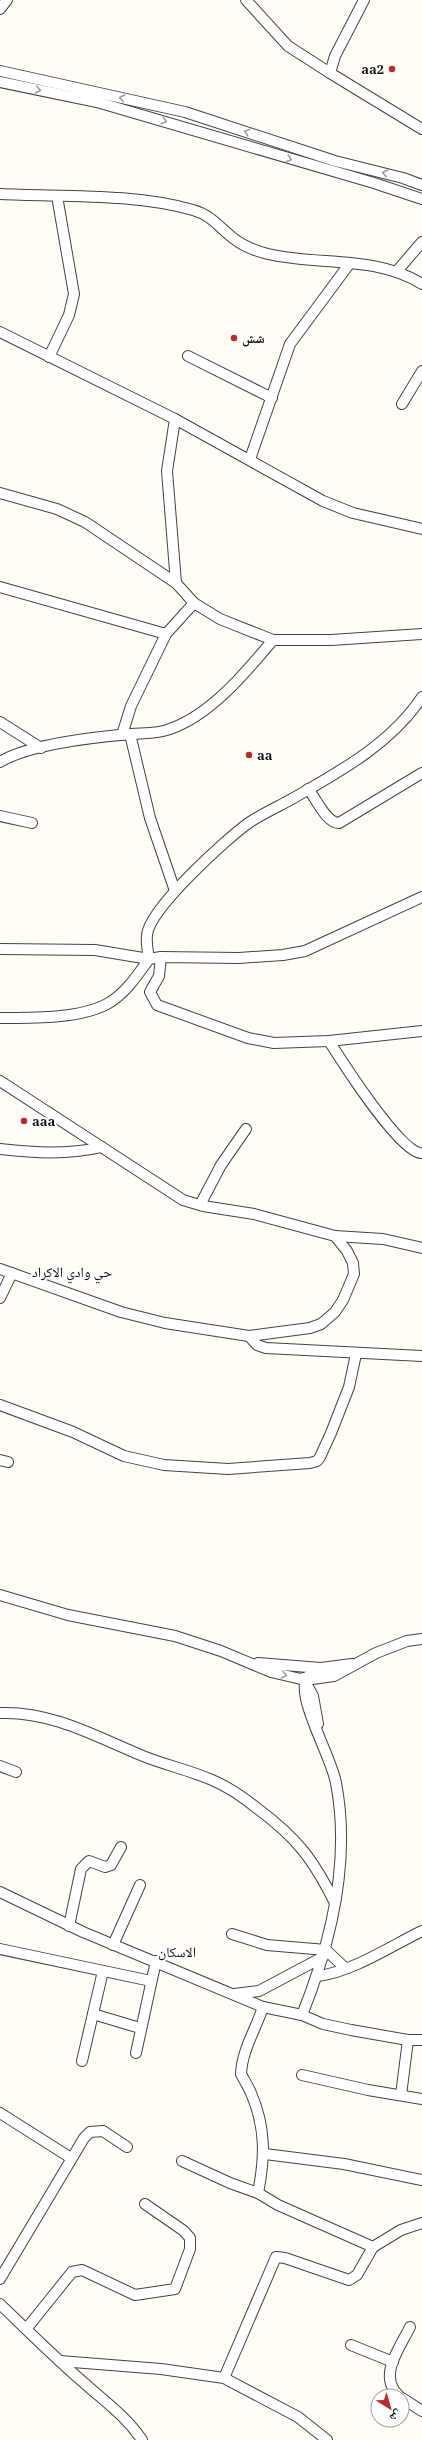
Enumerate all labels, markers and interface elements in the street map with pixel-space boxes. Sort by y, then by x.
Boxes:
place label: aa2 [361,60,384,82]
marker: aa2 [387,64,397,74]
one-way arrow [35,85,41,94]
one-way arrow [119,94,125,102]
one-way arrow [161,116,168,125]
one-way arrow [244,128,251,136]
one-way arrow [285,154,292,163]
one-way arrow [382,170,388,178]
place label: شش [242,329,265,351]
marker: شش [229,333,239,343]
place label: aa [257,746,273,768]
marker: aa [244,750,254,760]
place label: aaa [32,1112,56,1134]
marker: aaa [19,1116,29,1126]
district label: حي وادي الاكراد [32,1262,112,1286]
one-way arrow [281,1671,287,1679]
district label: الاسكان [158,1942,196,1966]
north arrow [370,2388,410,2428]
text: ش [384,2404,405,2426]

